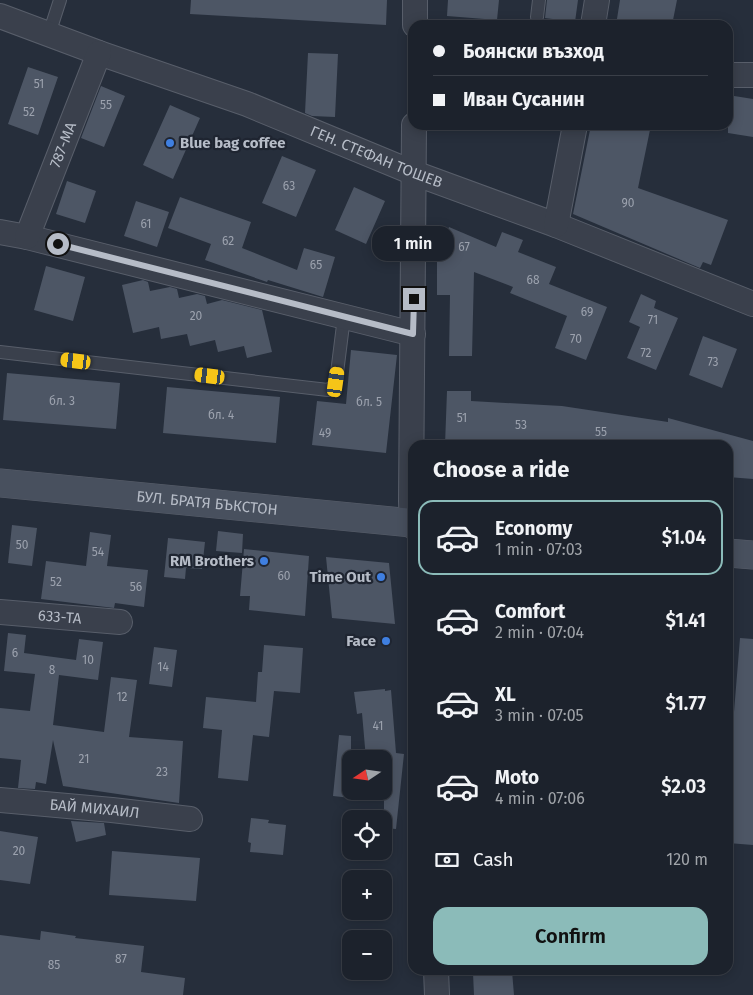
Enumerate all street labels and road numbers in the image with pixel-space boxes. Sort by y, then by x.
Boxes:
street label: 787-МА [46,119,80,170]
street label: ГЕН. СТЕФАН ТОШЕВ [308,122,445,192]
street label: БУЛ. БРАТЯ БЪКСТОН [136,487,278,519]
street label: 633-ТА [37,606,83,628]
street label: БАЙ МИХАИЛ [49,795,140,822]

